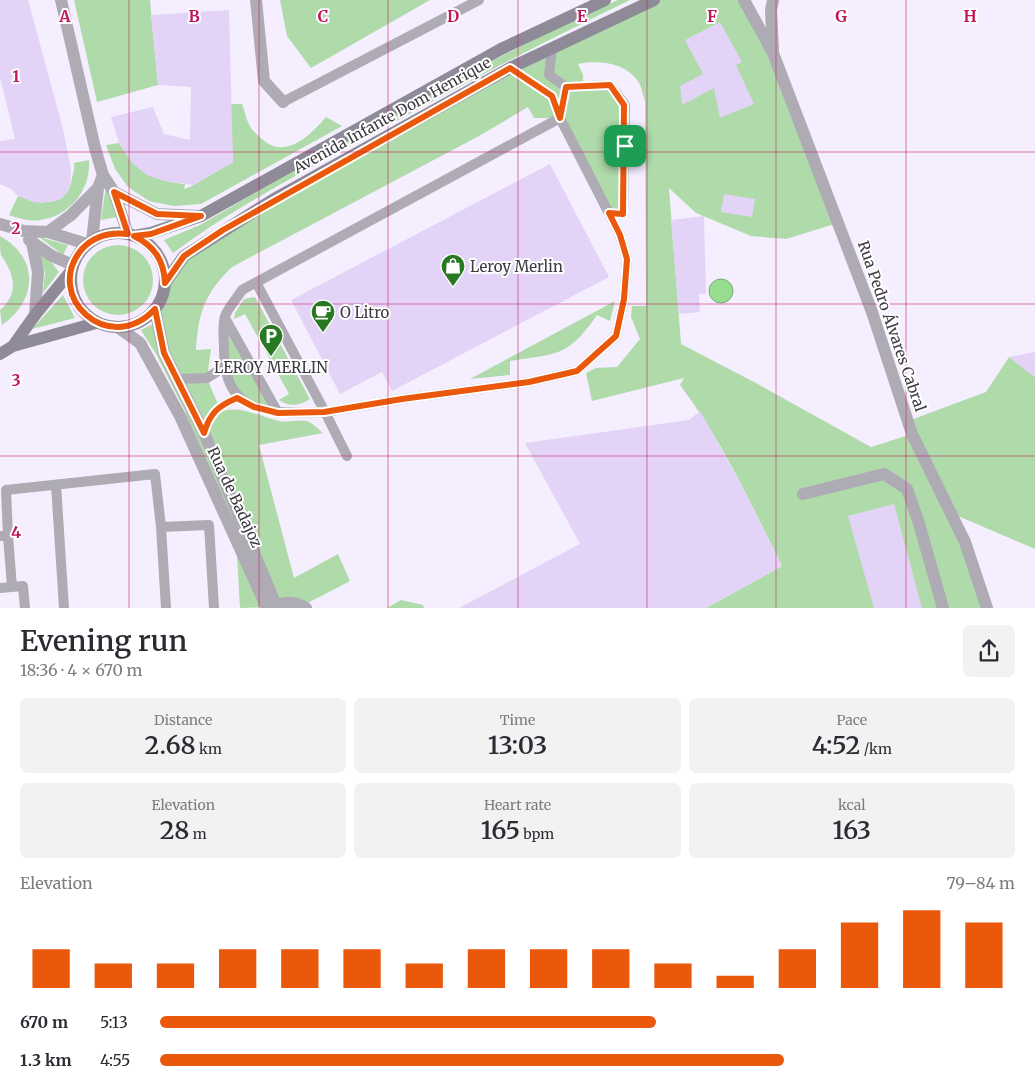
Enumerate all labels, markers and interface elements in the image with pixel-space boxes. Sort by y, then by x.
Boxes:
text: A [58,6,71,26]
text: B [188,6,200,26]
text: C [318,6,328,26]
text: D [447,6,459,26]
text: E [577,6,588,26]
text: F [707,6,717,26]
text: G [835,6,847,26]
text: H [963,6,977,26]
street label: Avenida Infante Dom Henrique [289,53,494,178]
text: 1 [12,66,20,86]
pin [604,125,646,167]
icon: arrive [611,132,639,160]
text: 2 [11,218,21,238]
street label: Rua Pedro Álvares Cabral [854,238,931,414]
shop icon: Leroy Merlin [440,253,466,287]
place label: Leroy Merlin [470,257,563,276]
cafe icon: O Litro [310,299,336,333]
place label: O Litro [340,303,389,322]
parking icon: LEROY MERLIN [258,323,284,357]
place label: LEROY MERLIN [214,358,328,377]
text: 3 [11,370,21,390]
street label: Rua de Badajoz [203,444,267,550]
text: 4 [11,522,21,542]
text: Evening run [20,623,187,659]
button: share [963,625,1015,677]
text: 18:36 · 4 × 670 m [20,660,142,680]
text: Distance [154,711,212,729]
text: Time [500,711,535,729]
text: Pace [837,711,867,729]
text: 2.68 [145,729,196,761]
text: 13:03 [488,729,547,761]
text: 4:52 [812,729,860,761]
text: km [196,740,222,758]
text: /km [860,740,892,758]
text: Elevation [151,796,215,814]
text: Heart rate [484,796,551,814]
text: kcal [838,796,866,814]
text: 28 [160,814,189,846]
text: 165 [481,814,520,846]
text: 163 [833,814,871,846]
text: m [189,825,207,843]
text: bpm [520,825,554,843]
text: Elevation [20,873,93,893]
text: 79–84 m [946,873,1015,893]
text: 670 m [20,1012,68,1032]
text: 5:13 [100,1012,128,1032]
text: 1.3 km [20,1050,72,1070]
text: 4:55 [100,1050,130,1070]

